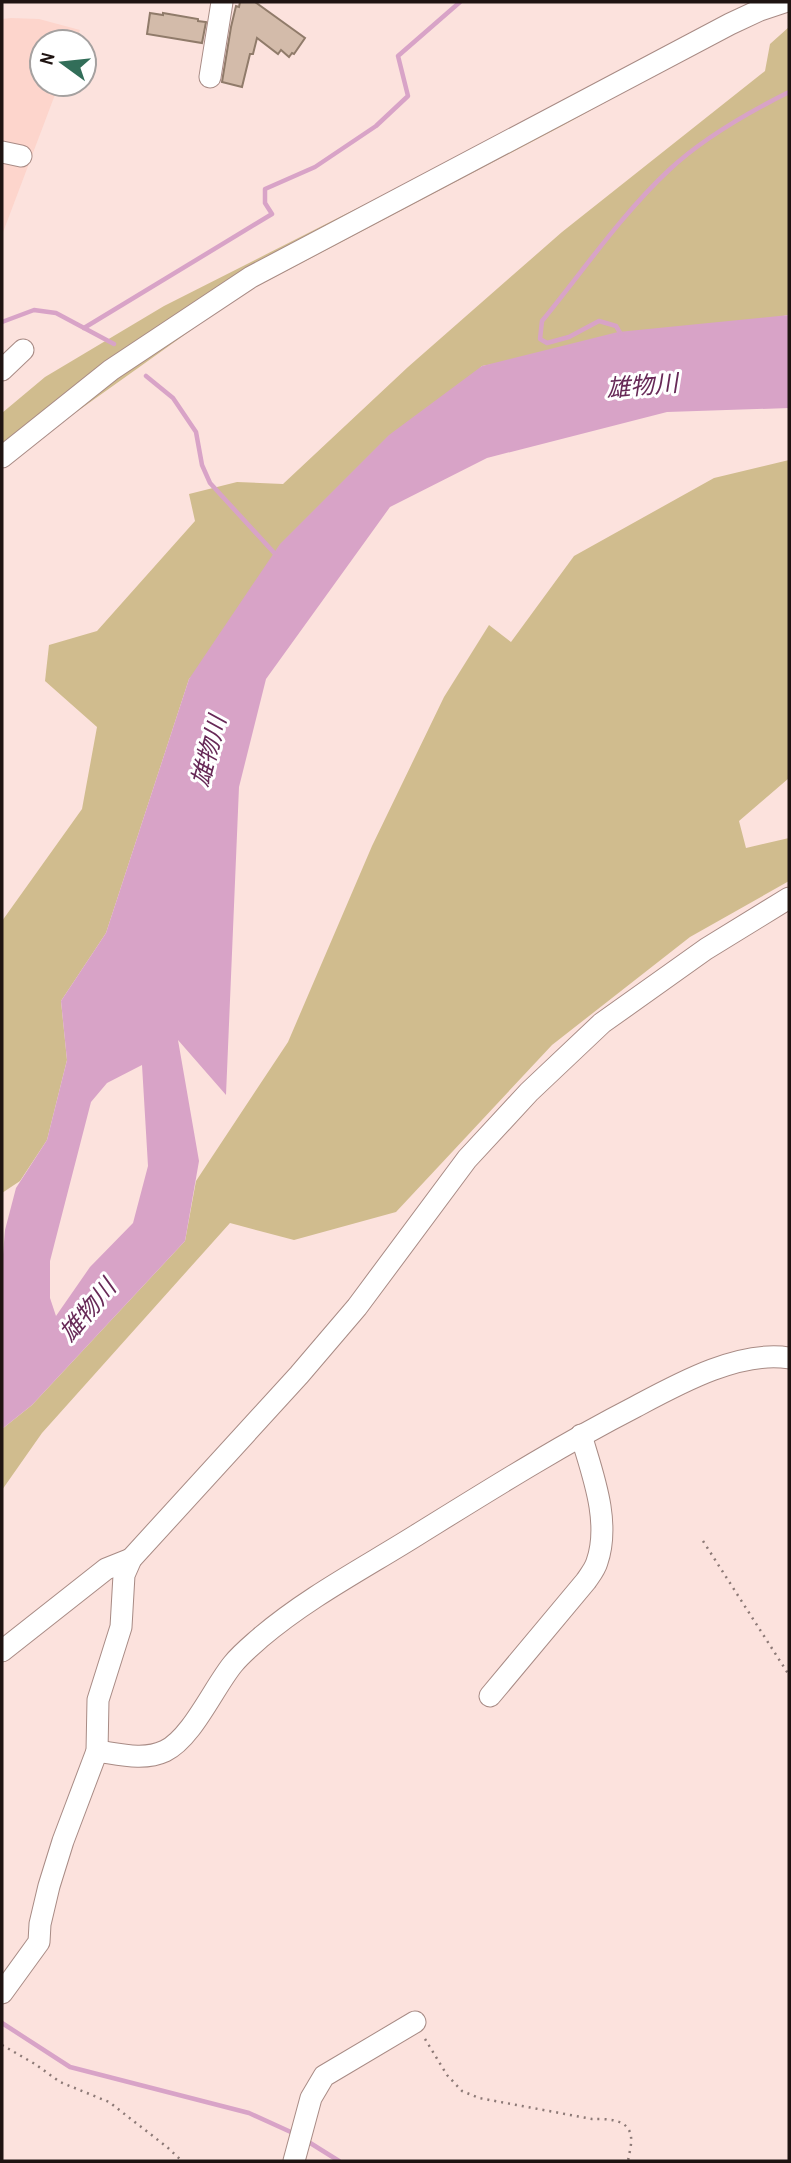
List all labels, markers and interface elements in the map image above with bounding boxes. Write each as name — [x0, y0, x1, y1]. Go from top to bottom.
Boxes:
north arrow — [28, 28, 98, 98]
text: N — [33, 50, 61, 67]
water label: 雄物川 — [605, 366, 682, 404]
water label: 雄物川 — [183, 709, 234, 790]
water label: 雄物川 — [52, 1270, 124, 1348]

